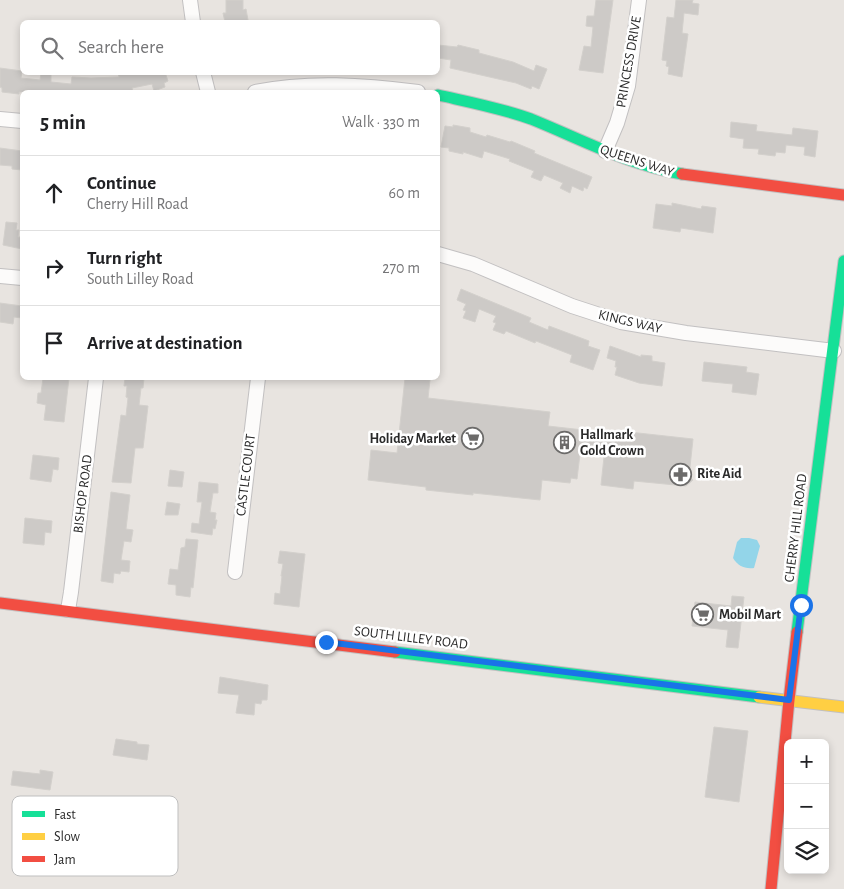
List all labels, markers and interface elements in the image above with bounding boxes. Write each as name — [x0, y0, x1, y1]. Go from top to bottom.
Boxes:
street label: PRINCESS DRIVE — [614, 15, 644, 109]
search box — [20, 20, 440, 75]
icon: search — [38, 34, 66, 62]
text: Search here — [78, 38, 164, 57]
text: 5 min — [40, 112, 86, 133]
text: Walk · 330 m — [342, 114, 420, 130]
street label: QUEENS WAY — [598, 142, 676, 180]
text: Continue — [87, 174, 156, 193]
icon: ahead — [40, 179, 68, 207]
text: 60 m — [389, 185, 420, 201]
text: Cherry Hill Road — [87, 196, 188, 212]
text: Turn right — [87, 249, 162, 268]
icon: right — [40, 254, 68, 282]
text: 270 m — [382, 260, 420, 276]
text: South Lilley Road — [87, 271, 193, 287]
street label: KINGS WAY — [597, 308, 664, 336]
icon: arrive — [40, 329, 68, 357]
text: Arrive at destination — [87, 334, 243, 353]
supermarket icon: Holiday Market — [460, 427, 484, 451]
place label: Hallmark Gold Crown — [580, 428, 644, 458]
building icon: Hallmark Gold Crown — [552, 431, 576, 455]
place label: Holiday Market — [369, 432, 456, 446]
street label: CASTLE COURT — [234, 433, 258, 517]
street label: BISHOP ROAD — [71, 454, 95, 534]
pharmacy icon: Rite Aid — [669, 462, 693, 486]
place label: Rite Aid — [697, 467, 742, 481]
street label: CHERRY HILL ROAD — [782, 473, 810, 583]
route start — [790, 594, 813, 617]
supermarket icon: Mobil Mart — [691, 603, 715, 627]
place label: Mobil Mart — [719, 608, 781, 622]
street label: SOUTH LILLEY ROAD — [353, 624, 469, 652]
route end — [315, 631, 338, 654]
map controls — [784, 739, 829, 874]
button: + — [784, 739, 829, 784]
button: − — [784, 784, 829, 829]
legend — [12, 796, 178, 876]
text: Fast — [54, 808, 76, 822]
button: layers — [784, 829, 829, 874]
text: Slow — [54, 830, 81, 844]
text: Jam — [54, 853, 76, 867]

